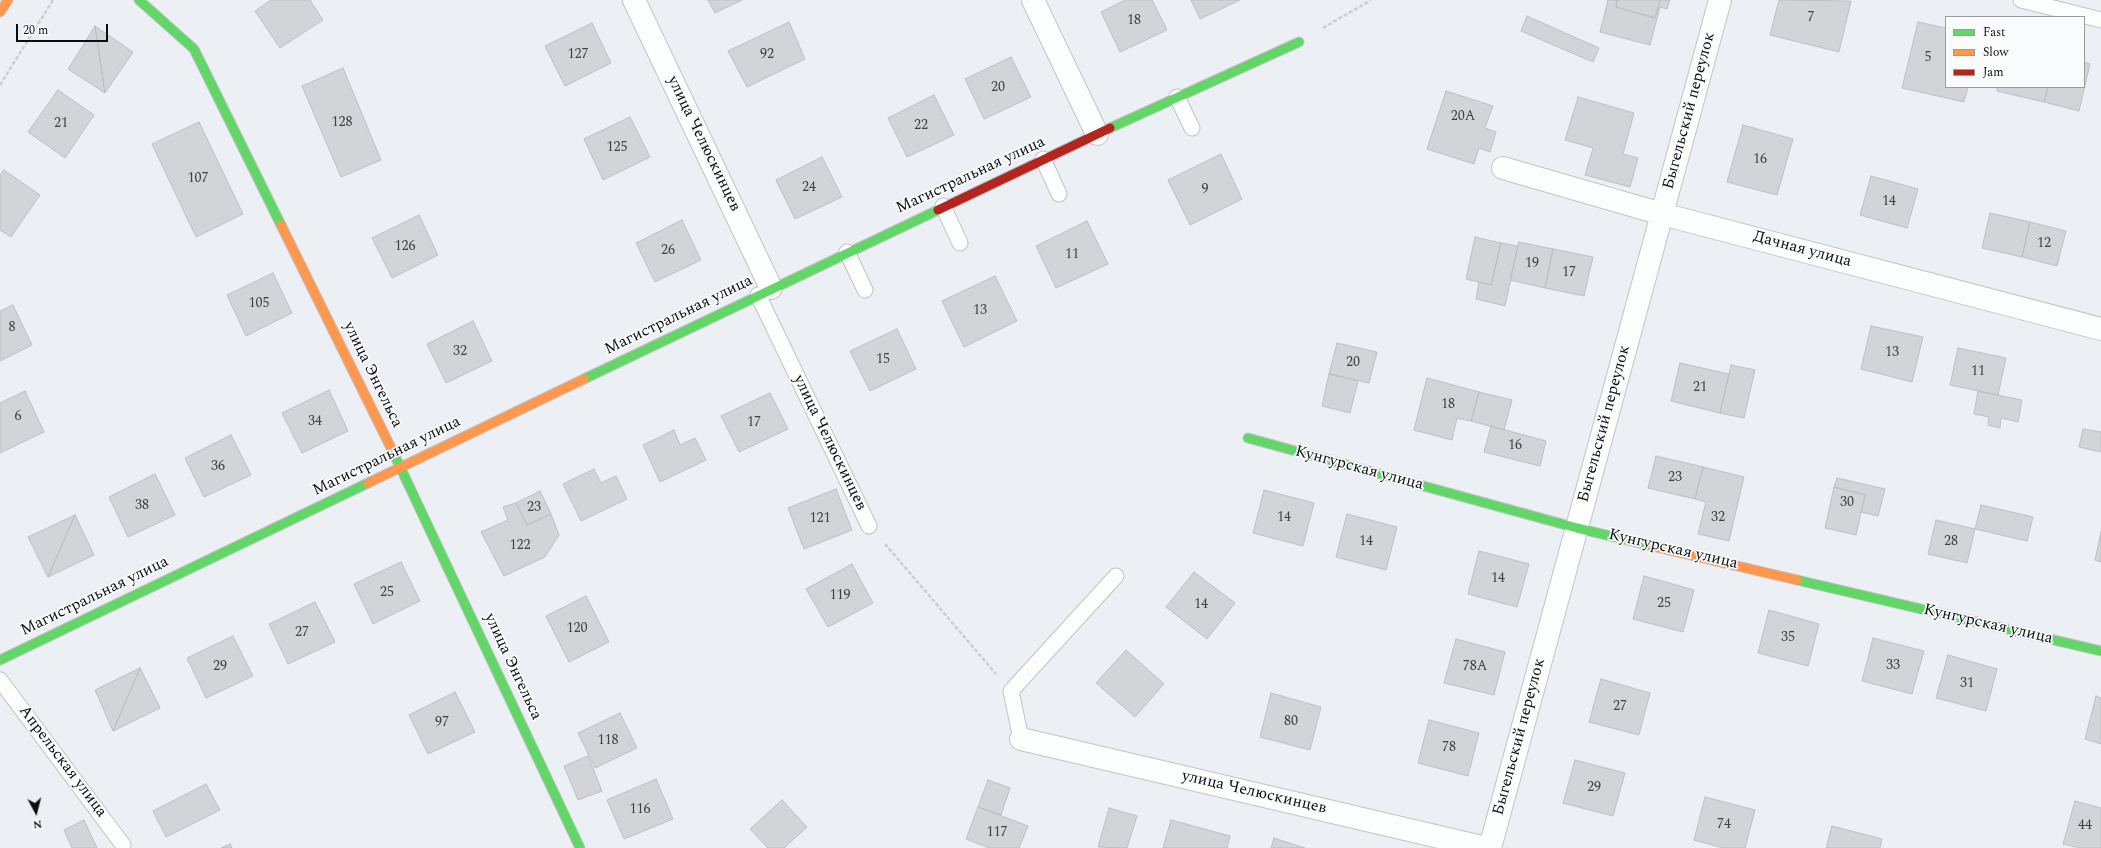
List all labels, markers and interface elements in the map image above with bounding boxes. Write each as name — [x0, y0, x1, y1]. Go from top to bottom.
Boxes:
house number: 7 — [1808, 10, 1814, 26]
house number: 18 — [1127, 13, 1141, 29]
scale bar — [18, 16, 110, 42]
legend — [1945, 16, 2085, 88]
text: 20 m — [23, 21, 48, 40]
text: Fast — [1983, 23, 2005, 42]
street label: Быгельский переулок — [1660, 30, 1720, 192]
text: Slow — [1983, 43, 2008, 62]
house number: 127 — [568, 47, 588, 63]
house number: 92 — [760, 47, 774, 63]
house number: 5 — [1925, 50, 1931, 66]
text: Jam — [1983, 63, 2004, 82]
street label: улица Челюскинцев — [662, 73, 744, 215]
house number: 20 — [991, 80, 1005, 96]
house number: 20А — [1451, 109, 1475, 125]
house number: 128 — [332, 115, 352, 131]
house number: 21 — [54, 116, 68, 132]
house number: 22 — [914, 118, 928, 134]
street label: Магистральная улица — [893, 133, 1049, 219]
house number: 125 — [607, 140, 627, 156]
house number: 16 — [1753, 152, 1767, 168]
house number: 107 — [188, 171, 208, 187]
house number: 24 — [802, 180, 816, 196]
house number: 9 — [1202, 182, 1208, 198]
house number: 14 — [1882, 194, 1896, 210]
street label: Дачная улица — [1751, 228, 1853, 272]
house number: 12 — [2037, 236, 2051, 252]
house number: 126 — [395, 239, 415, 255]
house number: 26 — [661, 243, 675, 259]
house number: 11 — [1065, 247, 1079, 263]
house number: 19 — [1525, 256, 1539, 272]
house number: 17 — [1562, 265, 1576, 281]
street label: Магистральная улица — [602, 272, 756, 360]
house number: 105 — [249, 296, 269, 312]
house number: 13 — [973, 303, 987, 319]
street label: улица Энгельса — [338, 319, 406, 431]
house number: 8 — [9, 320, 15, 336]
street label: Быгельский переулок — [1575, 343, 1635, 505]
house number: 32 — [453, 344, 467, 360]
house number: 13 — [1885, 345, 1899, 361]
house number: 15 — [876, 352, 890, 368]
house number: 20 — [1346, 355, 1360, 371]
house number: 11 — [1971, 364, 1985, 380]
street label: улица Челюскинцев — [788, 372, 870, 514]
house number: 21 — [1693, 380, 1707, 396]
house number: 18 — [1441, 397, 1455, 413]
house number: 6 — [15, 409, 21, 425]
street label: Магистральная улица — [310, 413, 464, 501]
house number: 34 — [308, 414, 322, 430]
house number: 17 — [747, 415, 761, 431]
house number: 16 — [1508, 438, 1522, 454]
street label: Кунгурская улица — [1293, 443, 1425, 495]
house number: 36 — [211, 459, 225, 475]
house number: 23 — [1668, 470, 1682, 486]
house number: 30 — [1840, 495, 1854, 511]
house number: 38 — [135, 498, 149, 514]
house number: 23 — [527, 500, 541, 516]
house number: 14 — [1277, 510, 1291, 526]
house number: 32 — [1711, 510, 1725, 526]
house number: 121 — [810, 511, 830, 527]
street label: Кунгурская улица — [1606, 526, 1740, 574]
house number: 14 — [1359, 534, 1373, 550]
house number: 28 — [1944, 534, 1958, 550]
house number: 122 — [510, 538, 530, 554]
street label: Магистральная улица — [18, 553, 172, 641]
house number: 14 — [1491, 571, 1505, 587]
house number: 25 — [380, 585, 394, 601]
house number: 119 — [830, 588, 850, 604]
house number: 25 — [1657, 596, 1671, 612]
house number: 14 — [1194, 597, 1208, 613]
street label: Кунгурская улица — [1921, 601, 2055, 649]
street label: улица Энгельса — [479, 611, 545, 723]
house number: 120 — [567, 621, 587, 637]
house number: 27 — [295, 625, 309, 641]
house number: 35 — [1781, 630, 1795, 646]
street label: Быгельский переулок — [1490, 656, 1550, 818]
house number: 33 — [1886, 658, 1900, 674]
house number: 29 — [213, 659, 227, 675]
house number: 78А — [1463, 659, 1487, 675]
house number: 31 — [1960, 676, 1974, 692]
house number: 27 — [1613, 699, 1627, 715]
street label: Апрельская улица — [14, 702, 110, 822]
house number: 80 — [1284, 714, 1298, 730]
house number: 97 — [435, 715, 449, 731]
house number: 118 — [598, 733, 618, 749]
house number: 78 — [1442, 740, 1456, 756]
street label: улица Челюскинцев — [1180, 767, 1328, 819]
house number: 29 — [1587, 780, 1601, 796]
north arrow — [16, 792, 56, 832]
house number: 116 — [630, 802, 650, 818]
text: N — [32, 815, 43, 833]
house number: 74 — [1717, 817, 1731, 833]
house number: 44 — [2078, 818, 2092, 834]
house number: 117 — [987, 825, 1007, 841]

